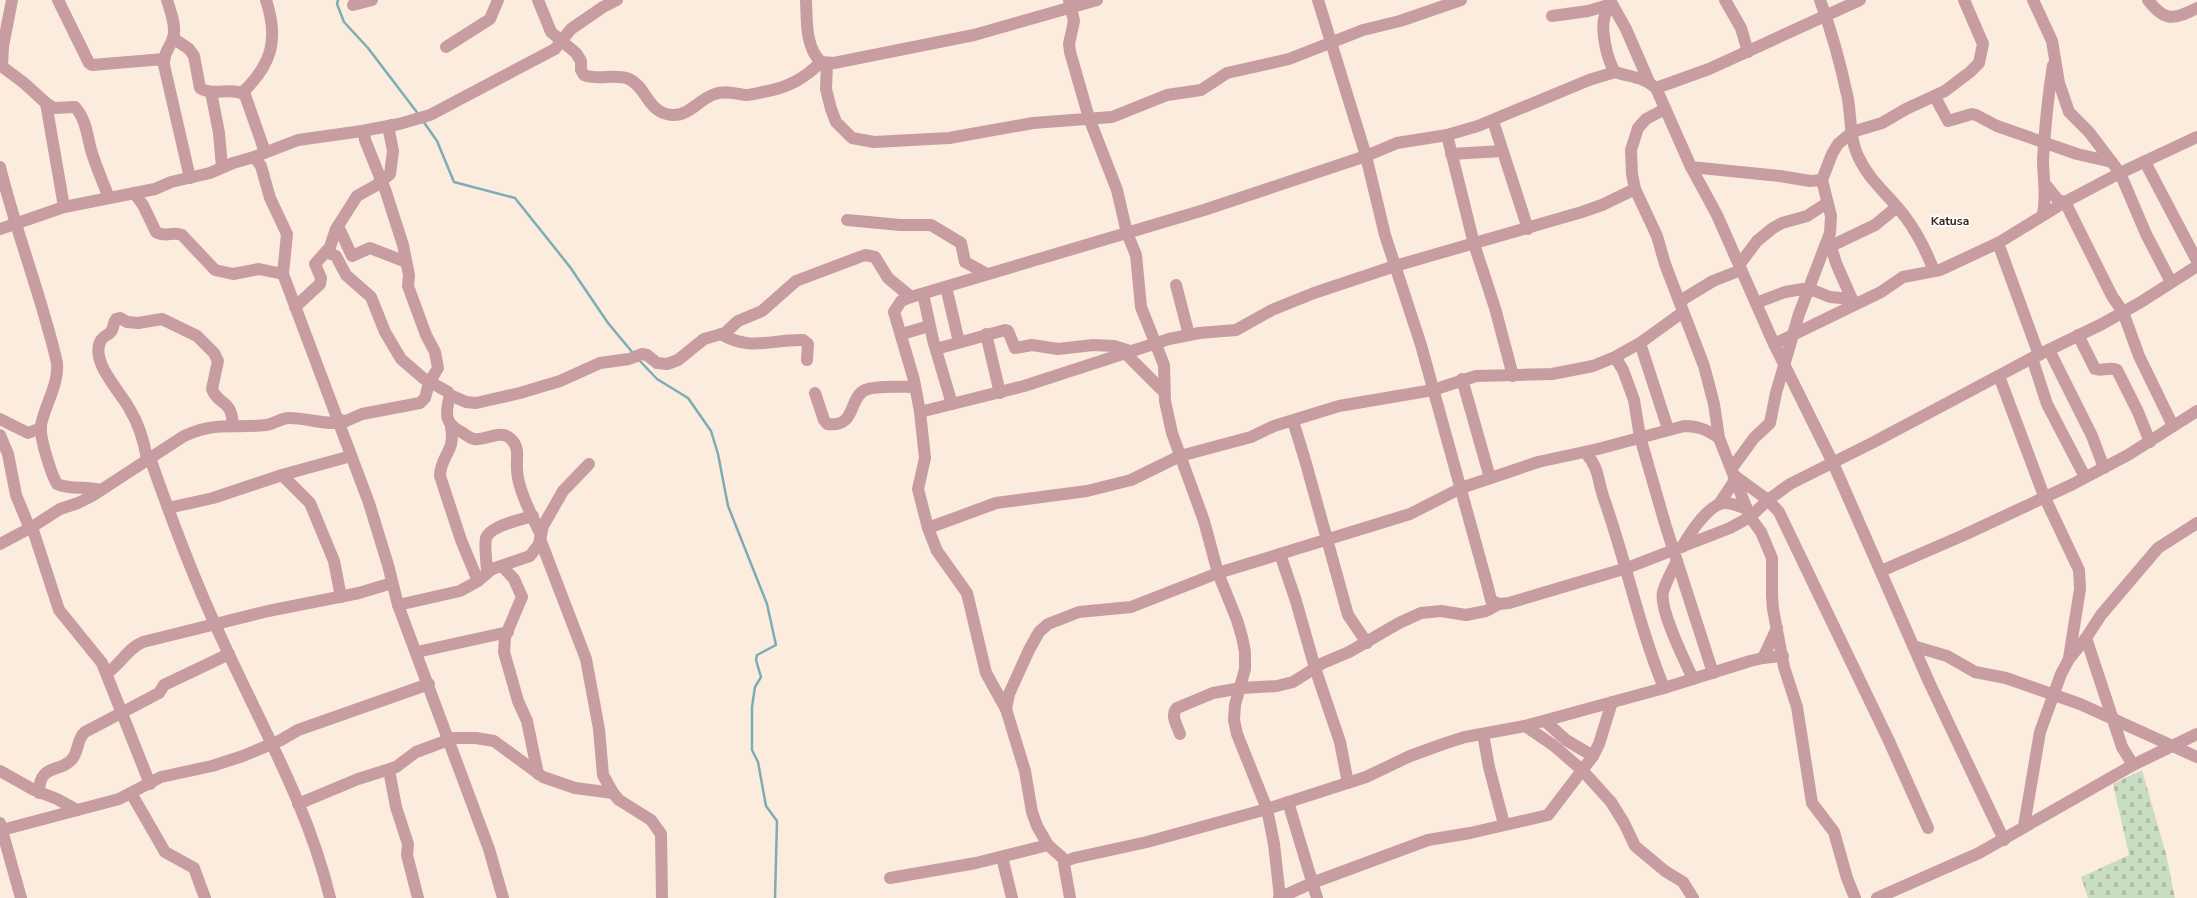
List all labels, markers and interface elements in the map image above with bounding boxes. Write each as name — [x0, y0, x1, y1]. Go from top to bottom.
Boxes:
district label: Katusa — [1931, 213, 1969, 229]

